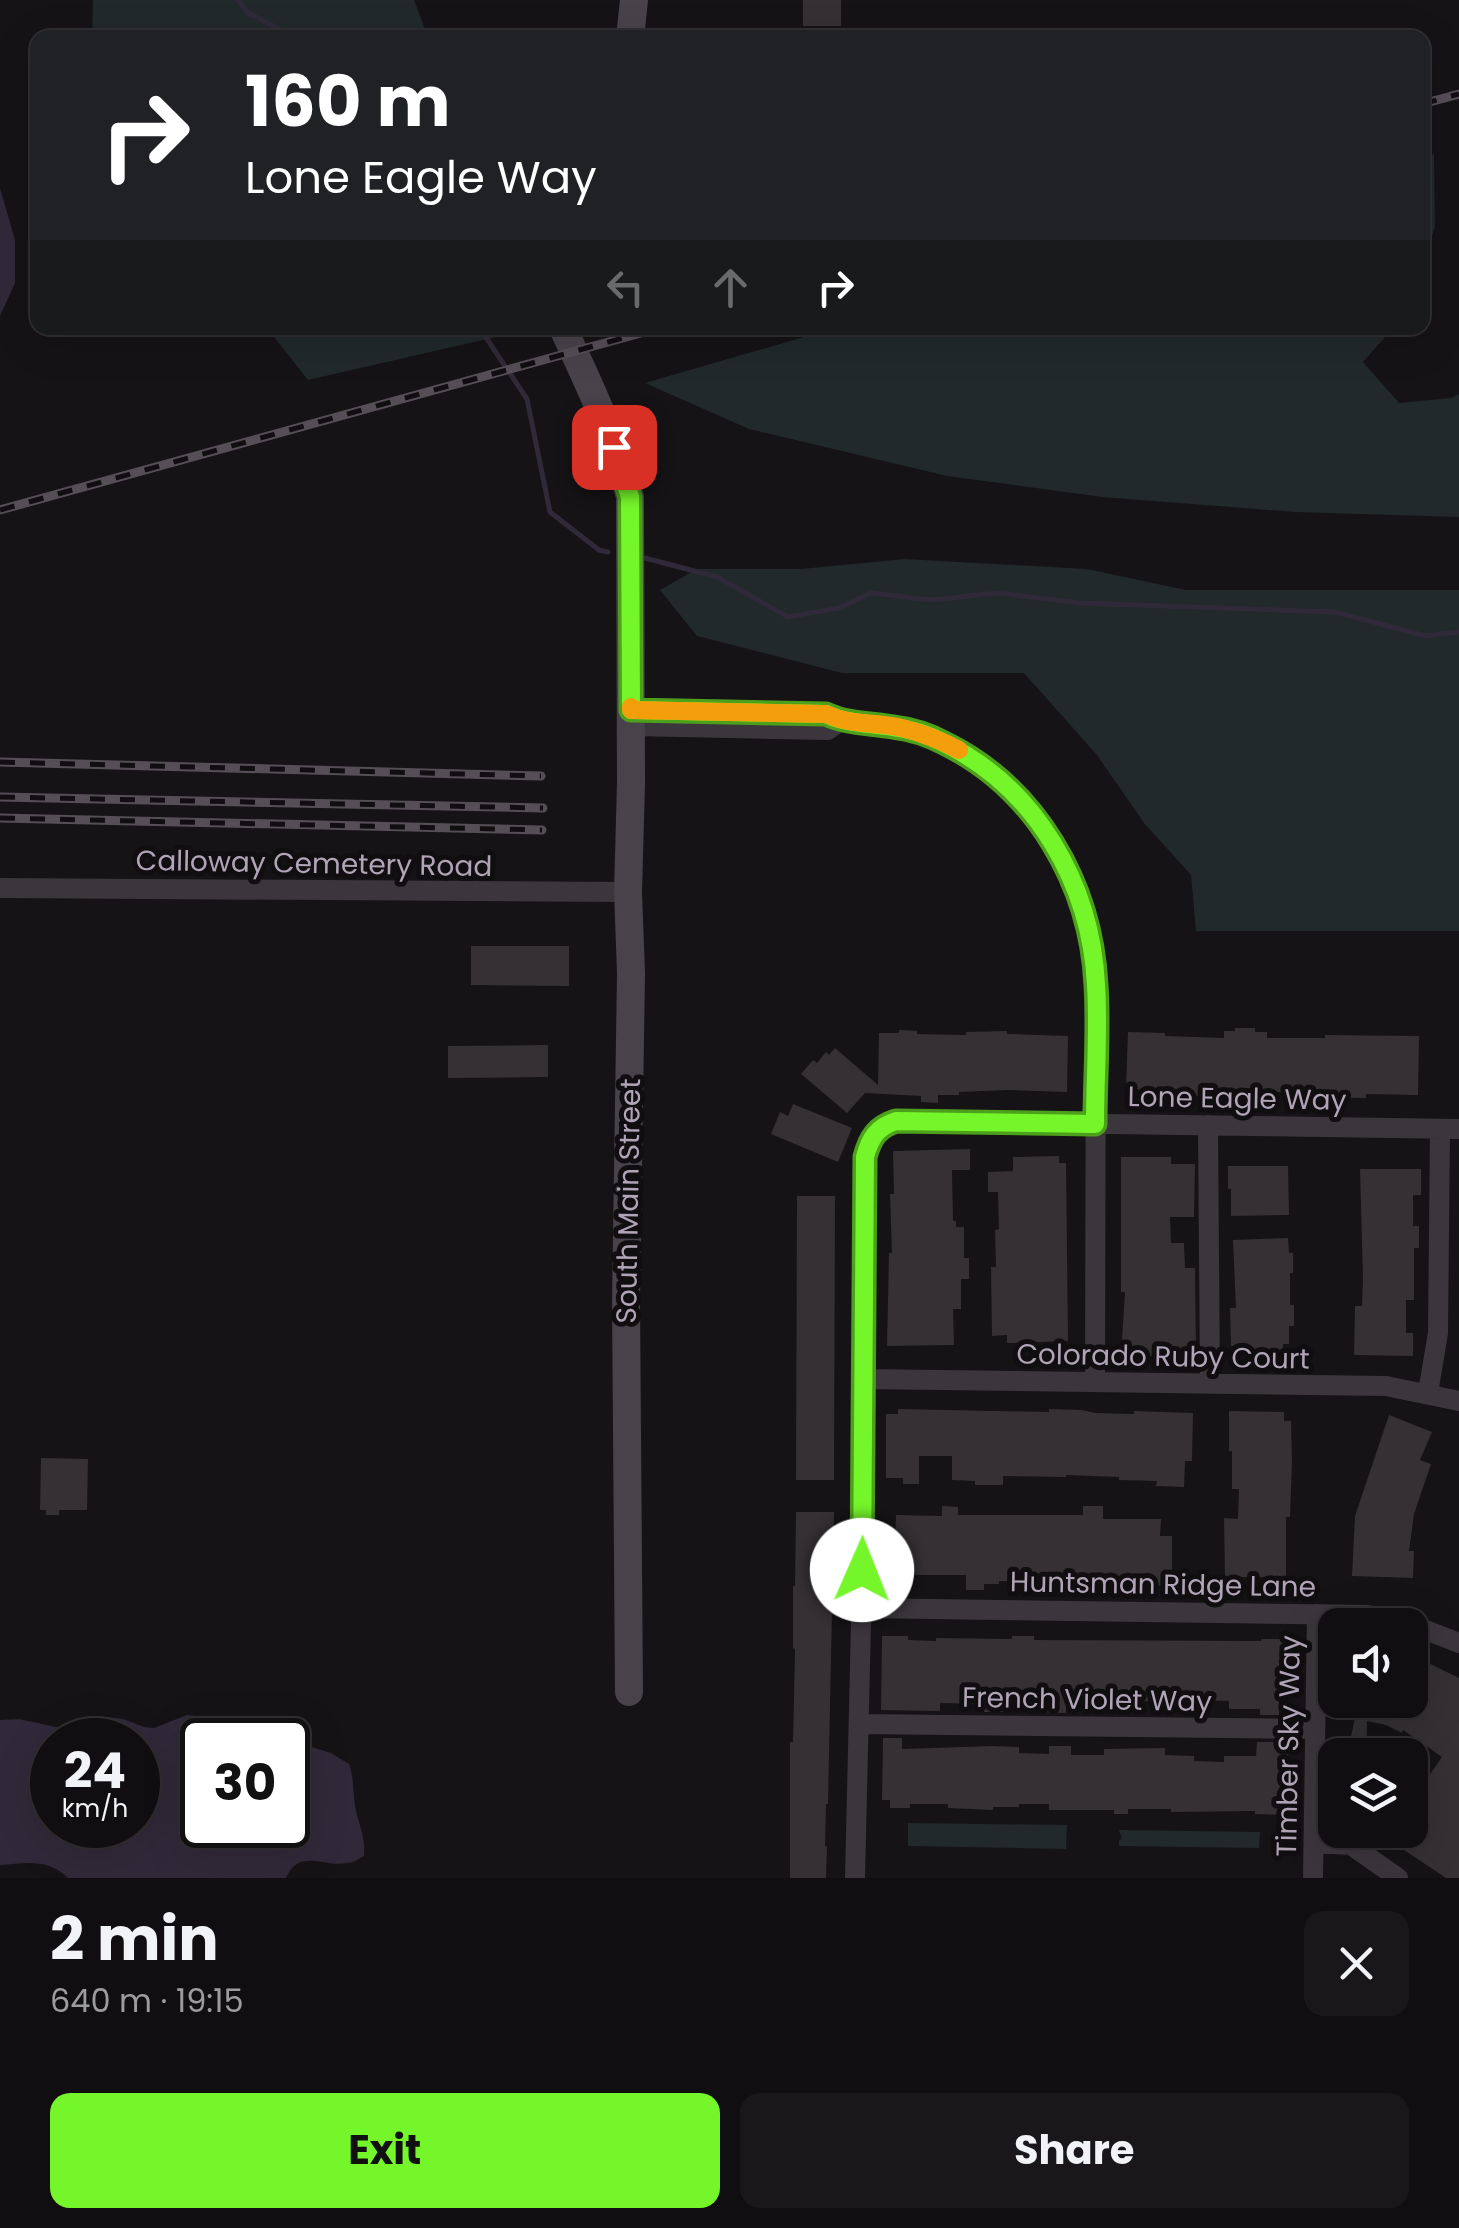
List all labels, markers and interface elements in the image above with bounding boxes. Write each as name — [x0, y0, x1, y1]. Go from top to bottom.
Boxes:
text: 160 m — [245, 52, 451, 151]
icon: right — [80, 70, 210, 200]
text: Lone Eagle Way — [245, 146, 597, 209]
icon: left — [598, 260, 653, 315]
icon: ahead — [703, 260, 758, 315]
icon: right — [808, 260, 863, 315]
pin — [572, 405, 657, 490]
icon: arrive — [587, 420, 642, 475]
street label: Calloway Cemetery Road — [135, 841, 493, 886]
street label: Lone Eagle Way — [1127, 1077, 1347, 1120]
street label: South Main Street — [607, 1078, 650, 1324]
street label: Colorado Ruby Court — [1016, 1334, 1310, 1379]
position arrow — [810, 1518, 914, 1622]
street label: Huntsman Ridge Lane — [1010, 1562, 1316, 1607]
map controls — [1318, 1608, 1428, 1848]
button: sound — [1318, 1608, 1428, 1718]
street label: Timber Sky Way — [1267, 1635, 1310, 1857]
street label: French Violet Way — [962, 1678, 1212, 1721]
speed limit sign: 30 — [180, 1718, 310, 1848]
text: 24 — [64, 1735, 126, 1806]
button: layers — [1318, 1738, 1428, 1848]
text: km/h — [62, 1791, 128, 1826]
text: 2 min — [50, 1897, 219, 1981]
button: close — [1304, 1911, 1409, 2016]
text: 640 m · 19:15 — [50, 1978, 243, 2023]
button: Exit — [50, 2093, 720, 2208]
button: Share — [740, 2093, 1409, 2208]

